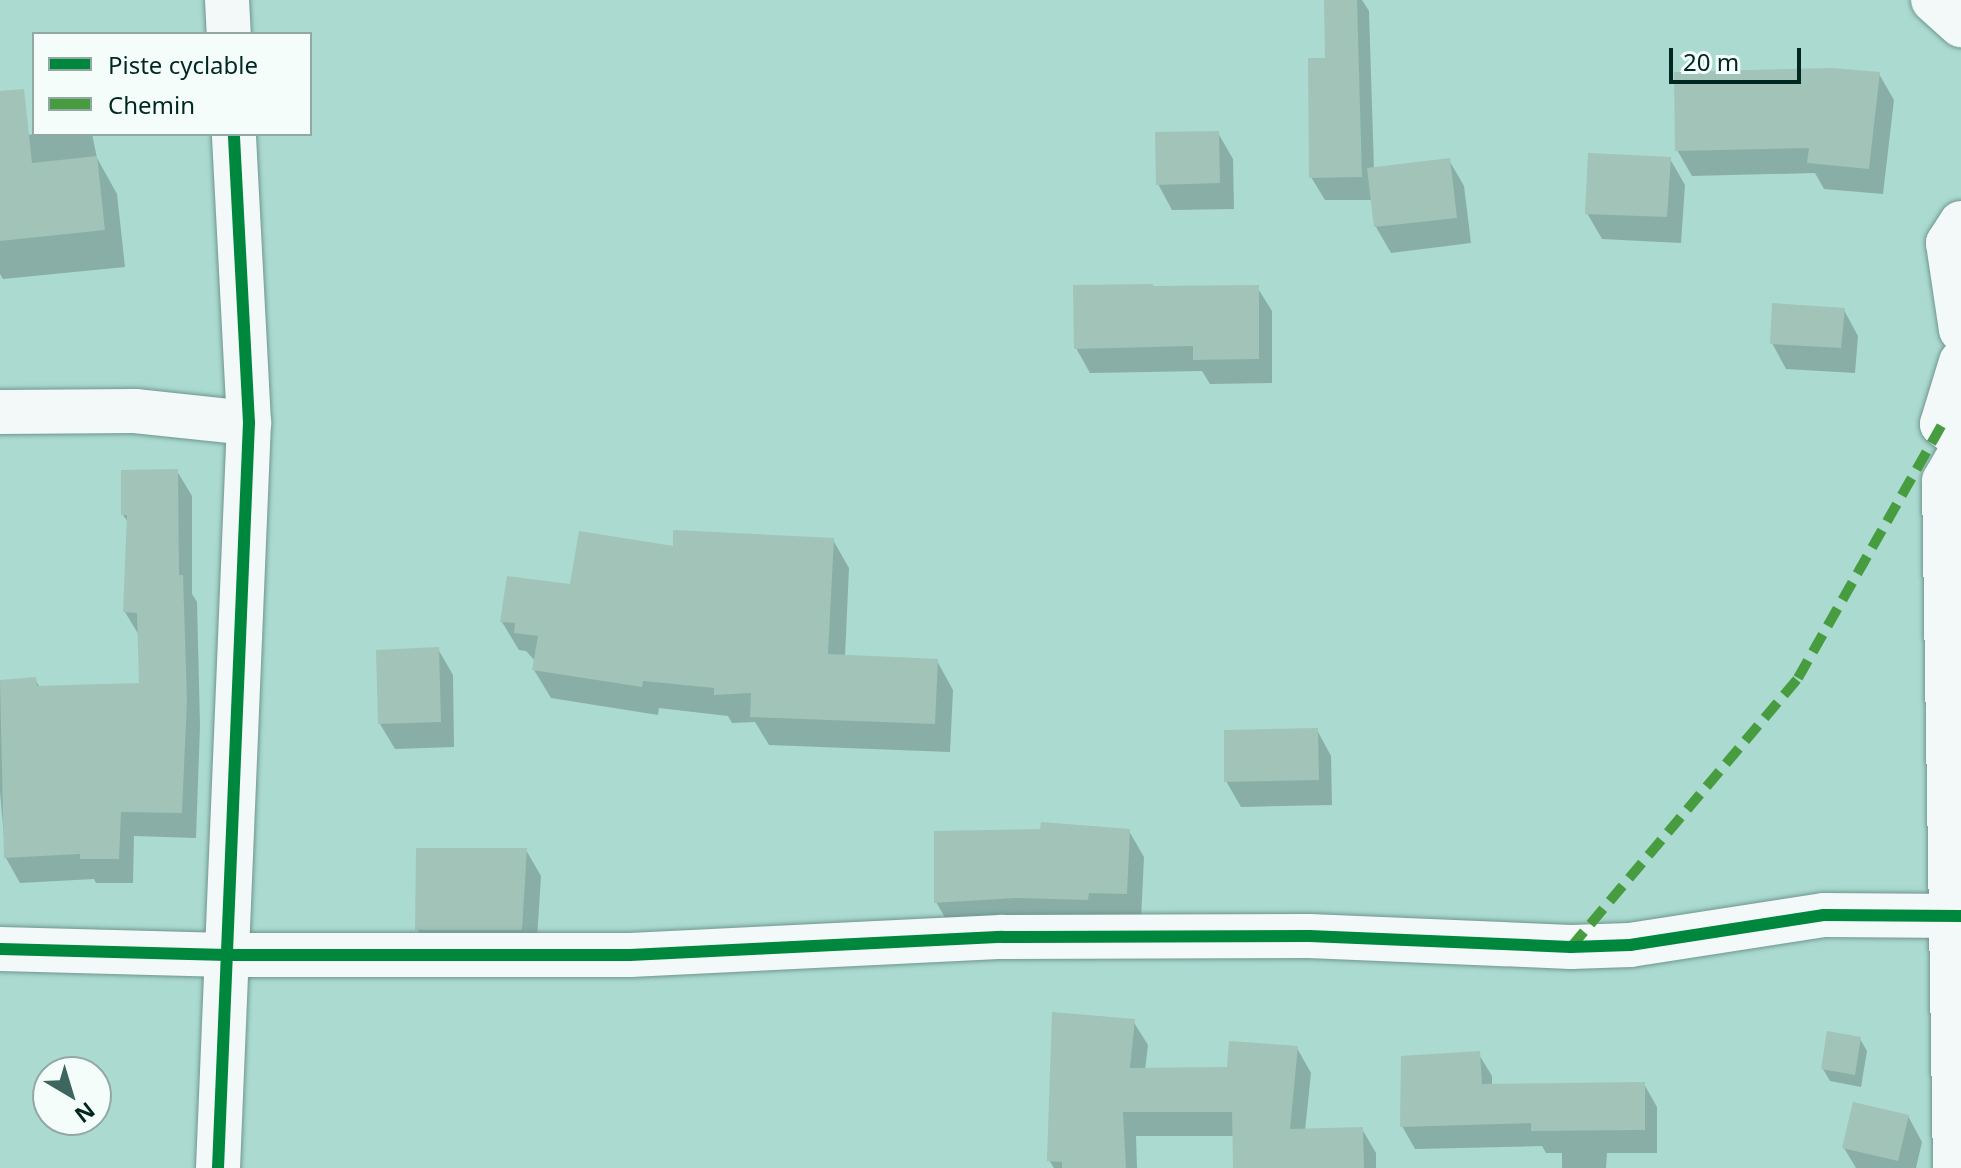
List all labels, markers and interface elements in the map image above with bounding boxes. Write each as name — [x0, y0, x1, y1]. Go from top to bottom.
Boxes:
legend — [32, 32, 312, 136]
scale bar — [1673, 32, 1805, 82]
text: 20 m — [1683, 45, 1739, 78]
text: Piste cyclable — [108, 48, 258, 81]
text: Chemin — [108, 88, 195, 121]
north arrow — [32, 1056, 112, 1136]
text: N — [69, 1096, 102, 1131]

